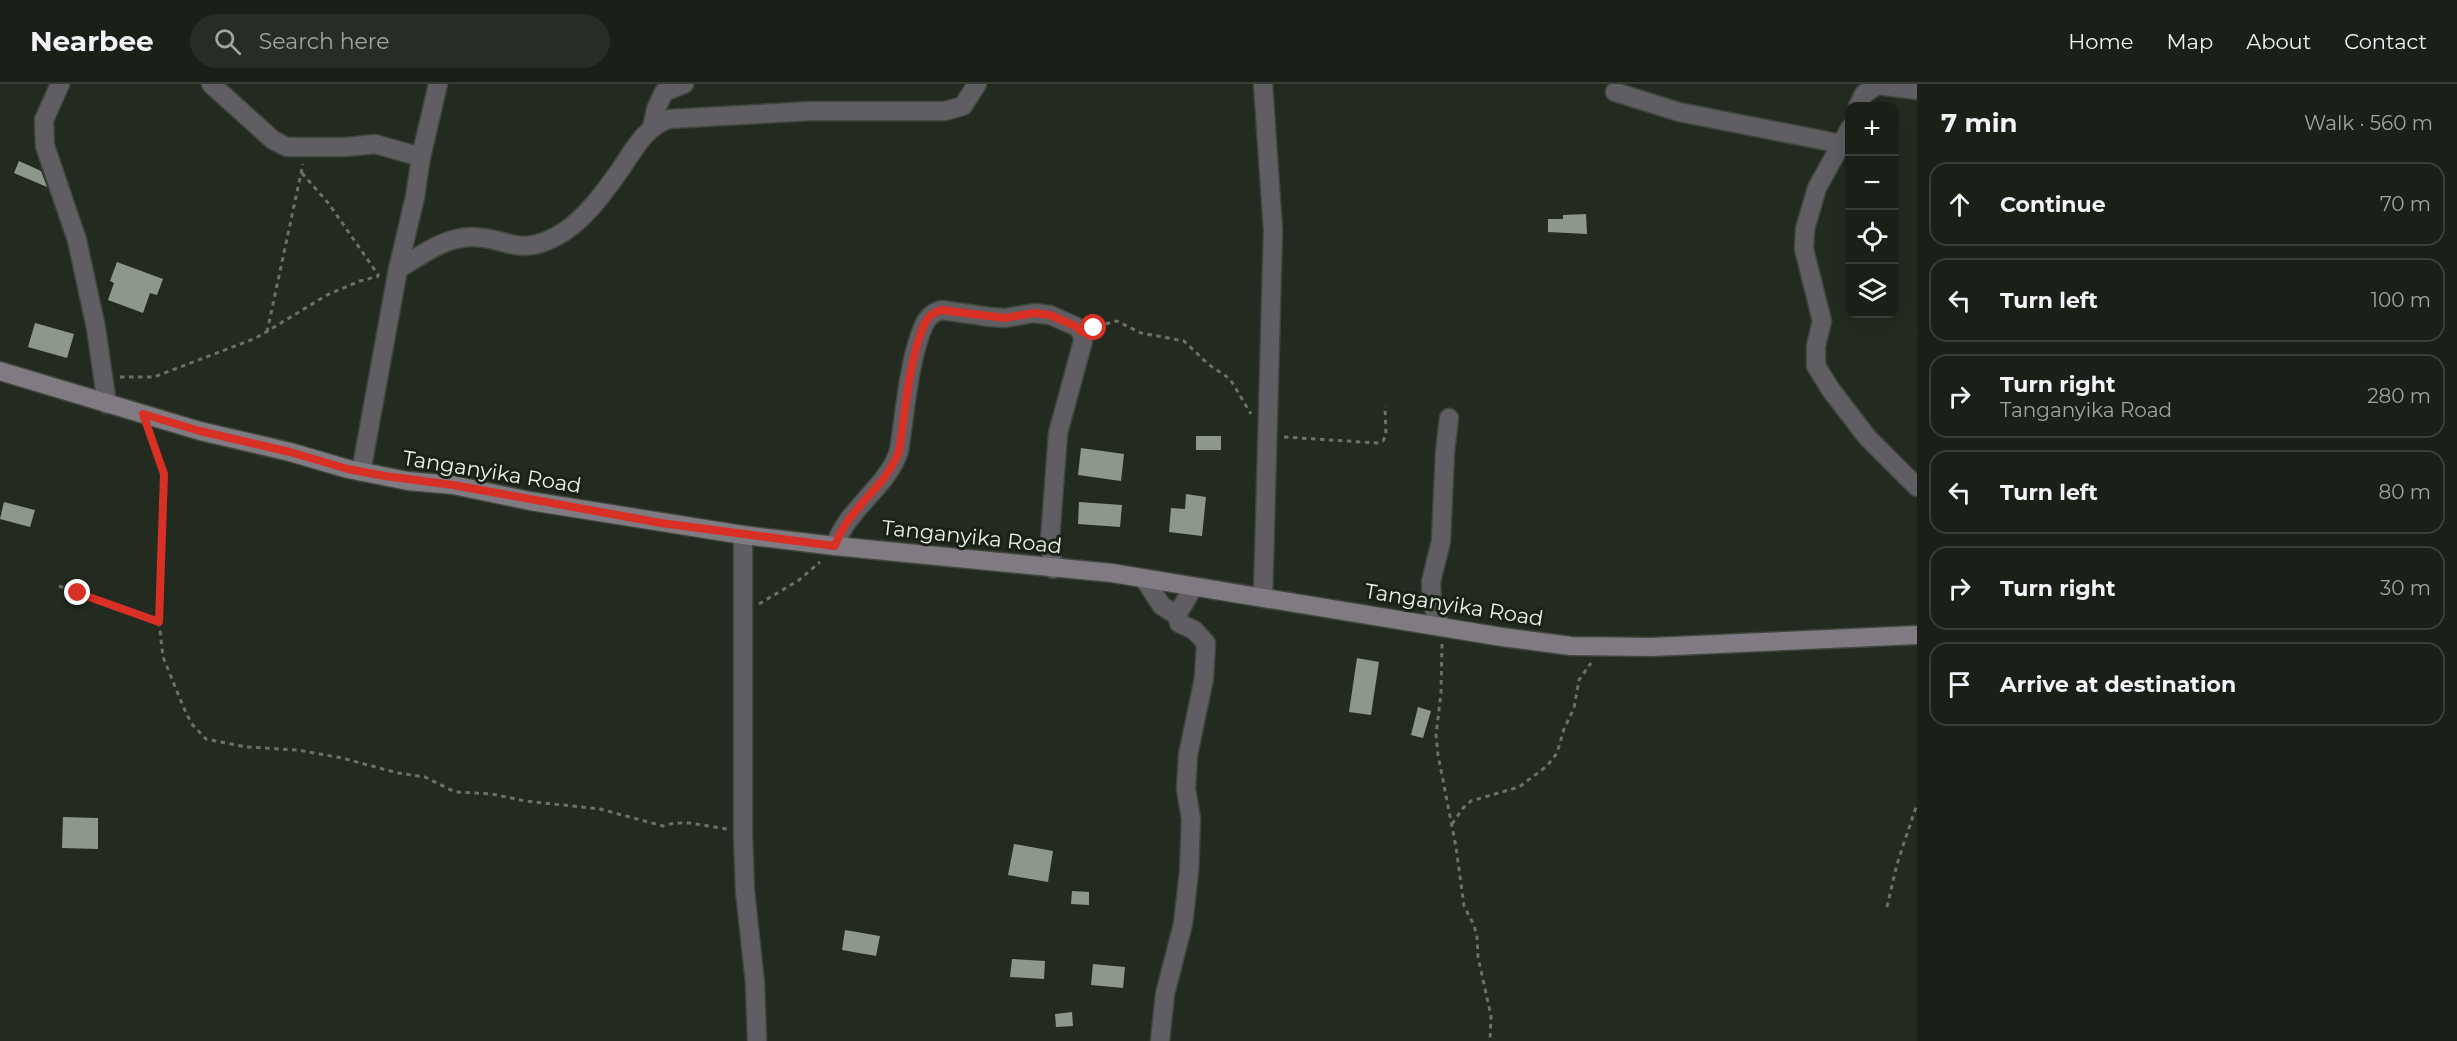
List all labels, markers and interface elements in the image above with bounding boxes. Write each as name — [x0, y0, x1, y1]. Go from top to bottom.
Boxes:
search box — [190, 14, 610, 68]
text: Nearbee — [30, 24, 154, 58]
icon: search — [211, 25, 244, 58]
text: Search here — [259, 28, 390, 55]
text: Home — [2068, 29, 2133, 54]
text: Map — [2166, 29, 2213, 54]
text: About — [2246, 29, 2311, 54]
text: Contact — [2344, 29, 2427, 54]
map controls — [1845, 102, 1899, 318]
button: + — [1845, 102, 1899, 156]
text: 7 min — [1941, 107, 2018, 139]
text: Walk · 560 m — [2304, 111, 2433, 135]
button: − — [1845, 156, 1899, 210]
icon: ahead — [1943, 188, 1976, 221]
text: Continue — [2000, 191, 2106, 218]
text: 70 m — [2380, 192, 2431, 216]
button: locate — [1845, 210, 1899, 264]
button: layers — [1845, 264, 1899, 318]
icon: left — [1943, 284, 1976, 317]
text: Turn left — [2000, 287, 2098, 314]
text: 100 m — [2371, 288, 2431, 312]
route start — [1080, 314, 1106, 340]
text: Turn right — [2000, 371, 2115, 398]
icon: right — [1943, 380, 1976, 413]
text: 280 m — [2367, 384, 2431, 408]
text: Tanganyika Road — [2000, 398, 2172, 422]
street label: Tanganyika Road — [401, 445, 583, 498]
icon: left — [1943, 476, 1976, 509]
text: Turn left — [2000, 479, 2098, 506]
text: 80 m — [2379, 480, 2431, 504]
street label: Tanganyika Road — [881, 515, 1063, 558]
icon: right — [1943, 572, 1976, 605]
text: Turn right — [2000, 575, 2115, 602]
text: 30 m — [2380, 576, 2431, 600]
street label: Tanganyika Road — [1363, 578, 1545, 631]
route end — [64, 579, 90, 605]
icon: arrive — [1943, 668, 1976, 701]
text: Arrive at destination — [2000, 671, 2236, 698]

